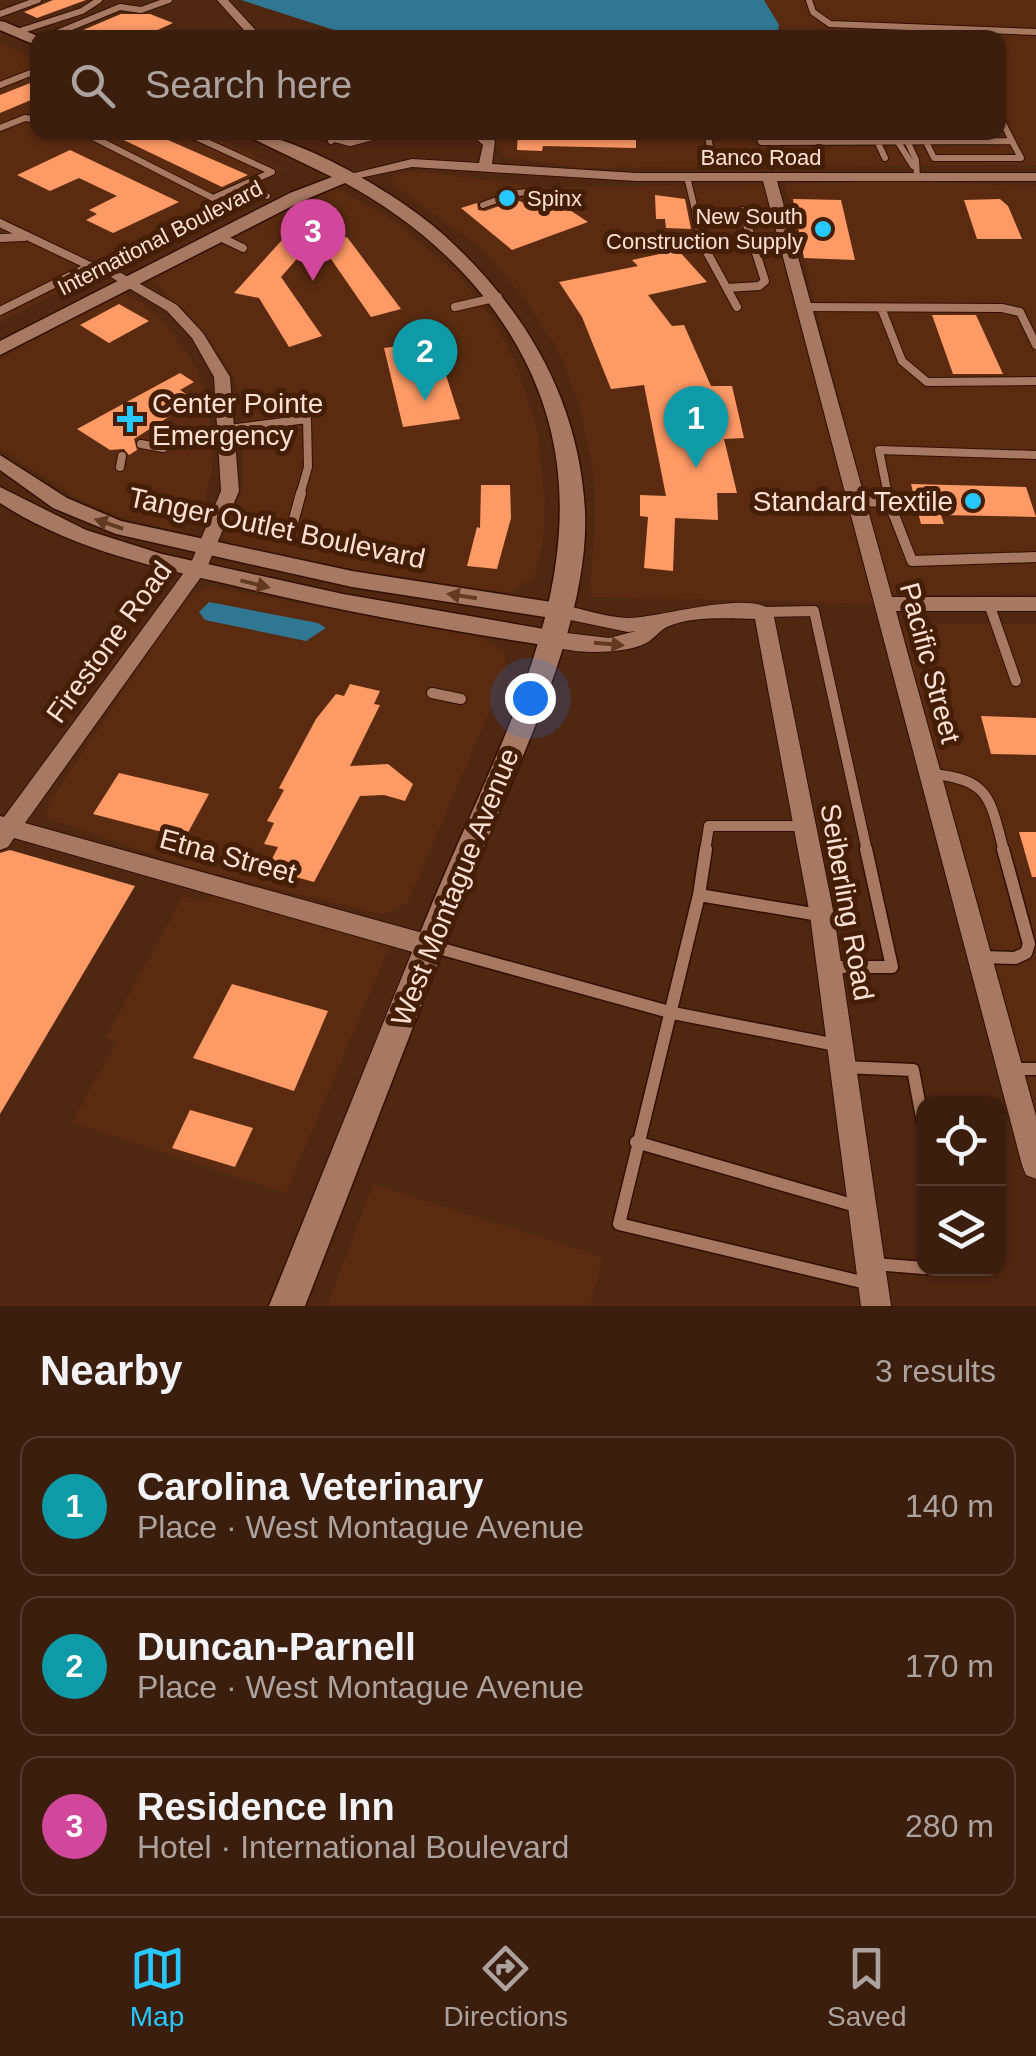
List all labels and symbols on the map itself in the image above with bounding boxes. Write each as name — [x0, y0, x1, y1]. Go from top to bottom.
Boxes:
street label: Banco Road — [700, 145, 822, 170]
street label: International Boulevard — [54, 176, 266, 300]
place label: Spinx — [527, 186, 582, 211]
marker: Spinx — [496, 187, 518, 209]
pin: 3 — [280, 198, 346, 281]
place label: New South Construction Supply — [606, 204, 803, 254]
marker: New South Construction Supply — [812, 218, 834, 240]
pin: 2 — [392, 318, 458, 401]
pin: 1 — [664, 386, 728, 468]
place label: Center Pointe Emergency — [152, 388, 323, 451]
marker: Center Pointe Emergency — [117, 406, 143, 432]
street label: Tanger Outlet Boulevard — [126, 481, 428, 575]
place label: Standard Textile — [753, 486, 953, 517]
marker: Standard Textile — [962, 490, 984, 512]
one-way arrow — [94, 515, 124, 530]
street label: Firestone Road — [40, 555, 178, 729]
one-way arrow — [240, 576, 271, 592]
street label: Pacific Street — [894, 579, 966, 747]
one-way arrow — [445, 588, 477, 603]
one-way arrow — [594, 637, 626, 653]
your location — [505, 673, 556, 724]
street label: West Montague Avenue — [385, 744, 525, 1030]
street label: Seiberling Road — [814, 801, 880, 1003]
street label: Etna Street — [156, 823, 300, 889]

